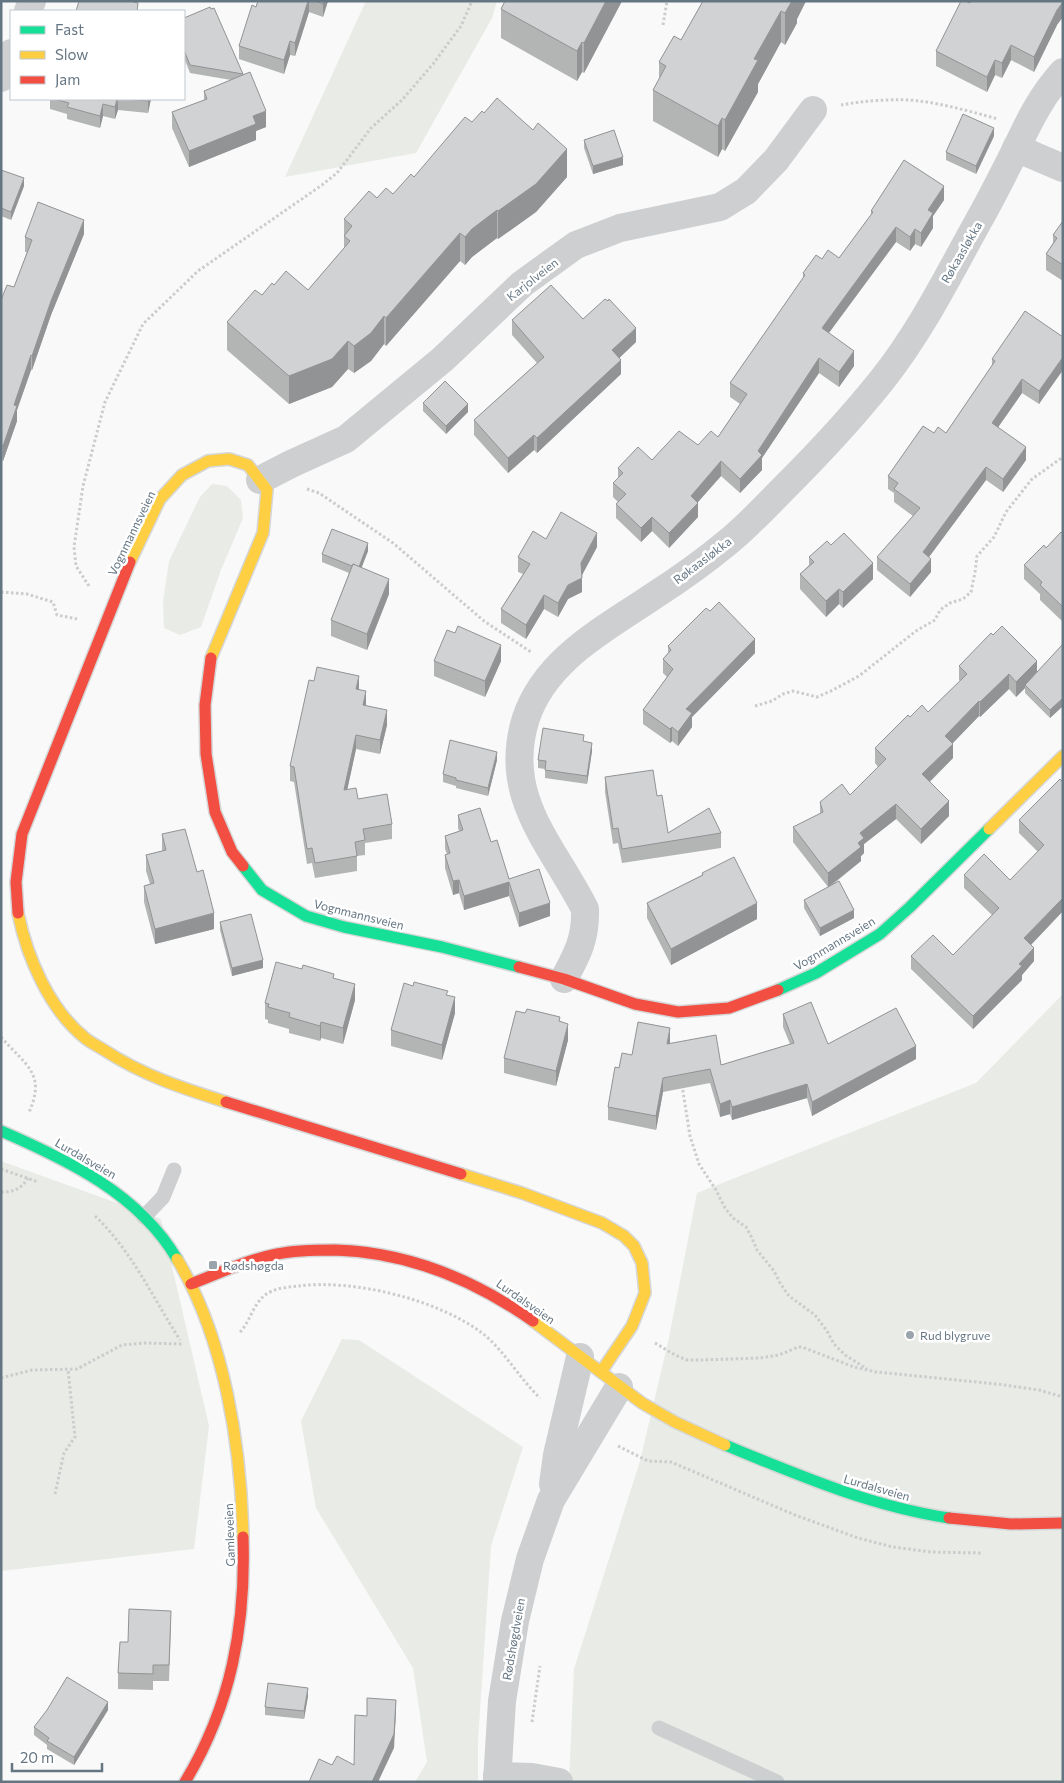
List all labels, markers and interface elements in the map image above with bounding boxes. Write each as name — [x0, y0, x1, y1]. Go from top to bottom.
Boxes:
legend — [10, 10, 185, 100]
text: Fast — [55, 20, 84, 38]
text: Slow — [55, 45, 88, 63]
text: Jam — [55, 70, 80, 88]
street label: Røkaasløkka — [938, 219, 984, 285]
street label: Karjolveien — [504, 255, 560, 303]
street label: Vognmannsveien — [104, 488, 158, 578]
street label: Røkaasløkka — [670, 534, 734, 586]
street label: Vognmannsveien — [312, 896, 406, 932]
street label: Vognmannsveien — [791, 913, 877, 973]
street label: Lurdalsveien — [53, 1135, 119, 1181]
place label: Rødshøgda — [223, 1258, 284, 1272]
marker: Rødshøgda — [207, 1259, 219, 1271]
street label: Lurdalsveien — [494, 1276, 558, 1326]
place label: Rud blygruve — [920, 1328, 990, 1342]
marker: Rud blygruve — [904, 1329, 916, 1341]
street label: Lurdalsveien — [842, 1471, 912, 1503]
street label: Gamleveien — [221, 1503, 237, 1567]
street label: Rødshøgdveien — [499, 1597, 527, 1681]
scale bar — [12, 1740, 102, 1772]
text: 20 m — [20, 1748, 54, 1766]

